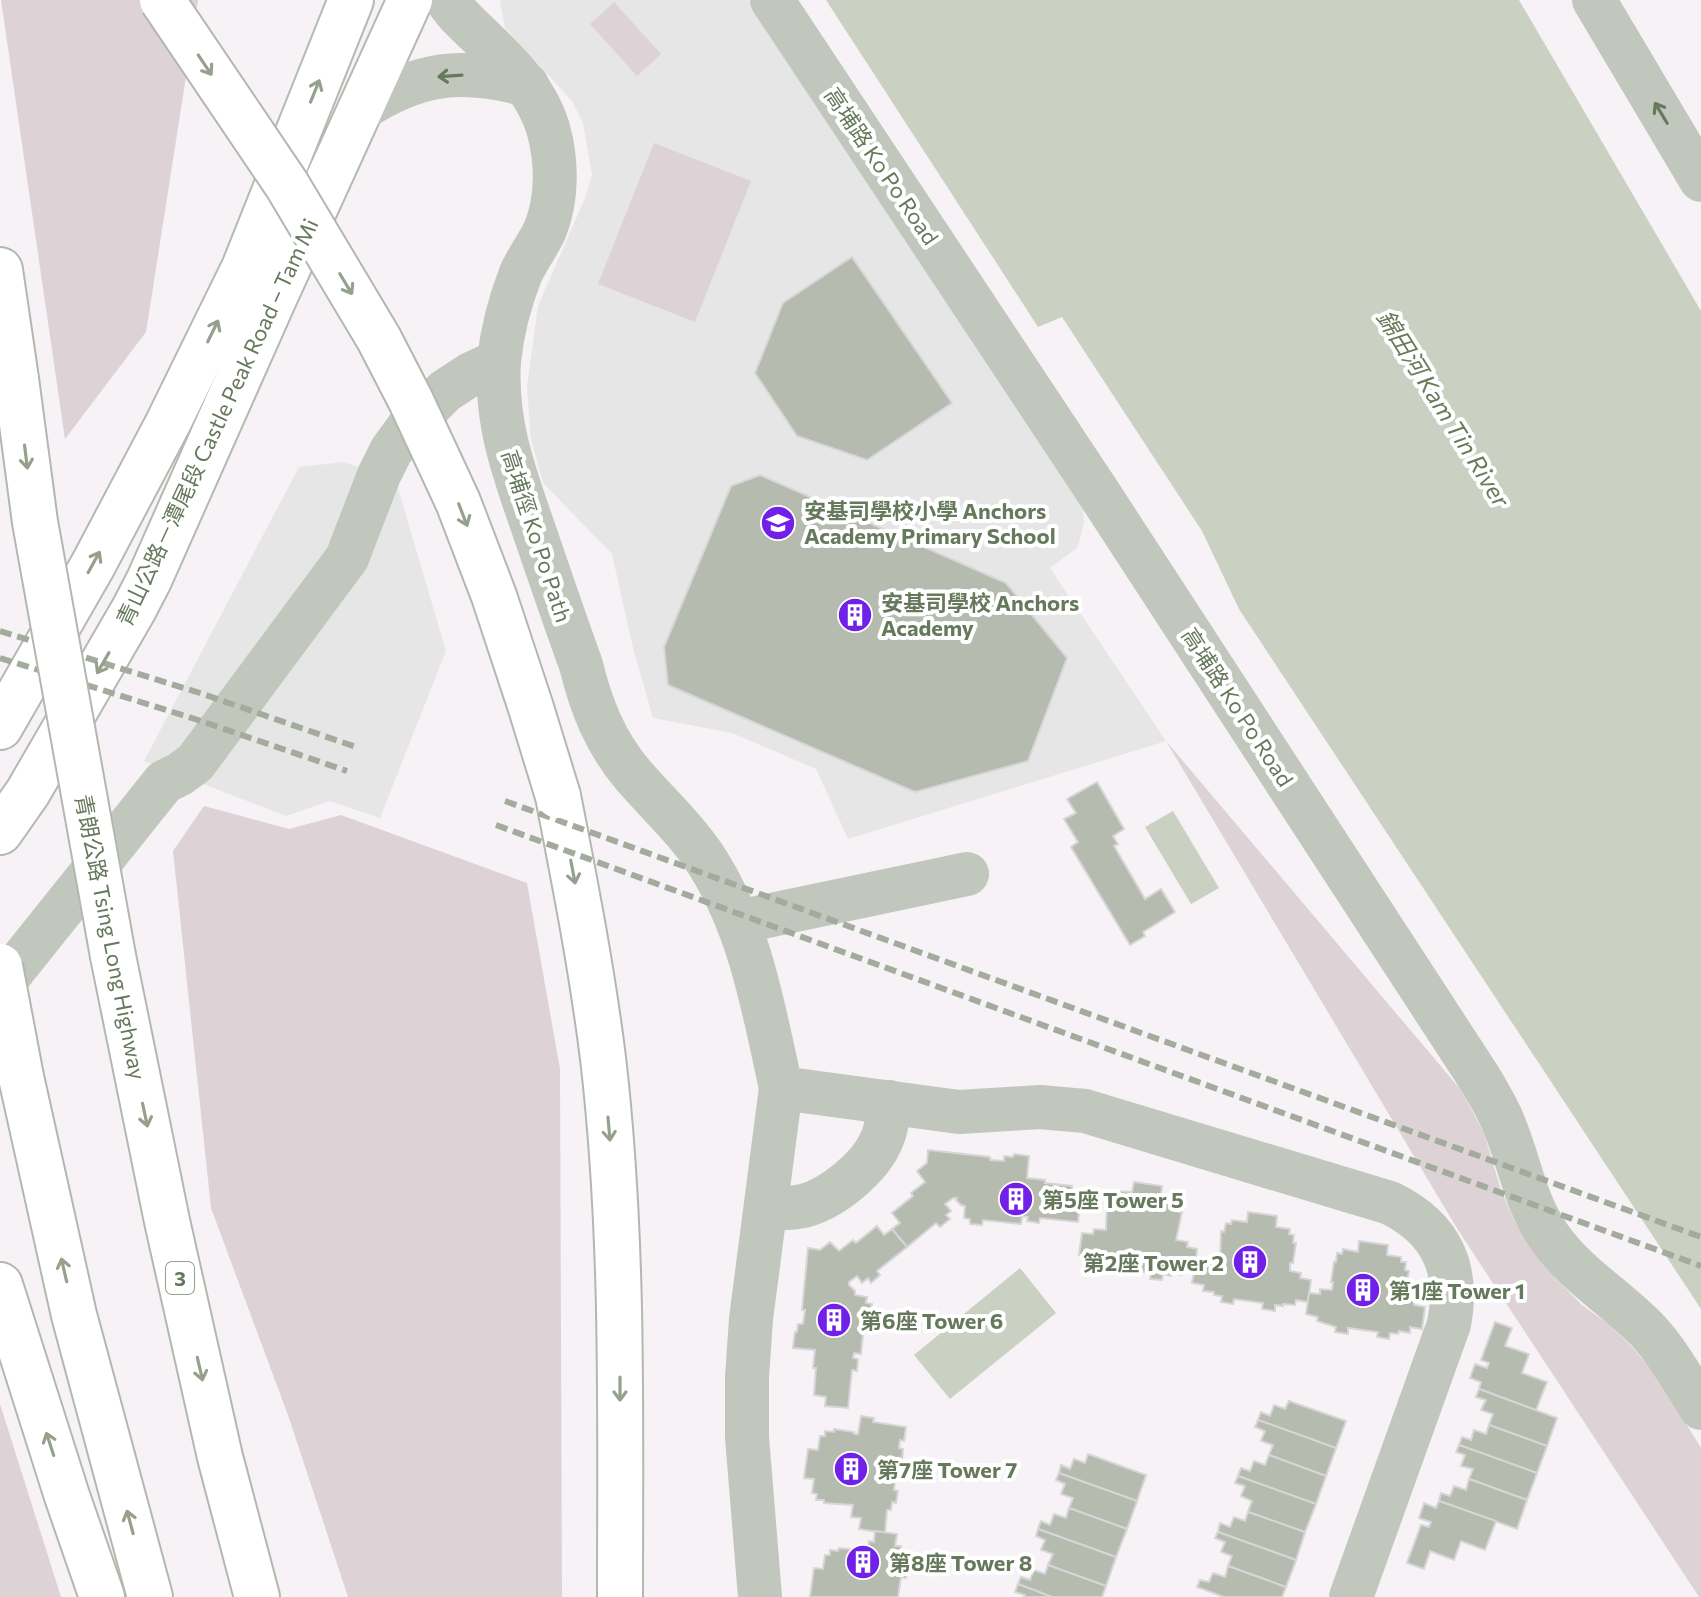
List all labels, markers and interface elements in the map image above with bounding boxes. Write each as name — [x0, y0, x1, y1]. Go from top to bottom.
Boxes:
one-way arrow — [198, 53, 214, 76]
one-way arrow — [437, 68, 464, 83]
one-way arrow — [308, 79, 323, 104]
street label: 高埔路 Ko Po Road — [819, 82, 945, 250]
one-way arrow — [1653, 102, 1669, 125]
street label: 青山公路－潭尾段 Castle Peak Road – Tam Mi — [110, 214, 324, 630]
one-way arrow — [338, 272, 354, 295]
water label: 錦田河 Kam Tin River — [1371, 304, 1517, 513]
one-way arrow — [206, 319, 221, 343]
one-way arrow — [19, 444, 34, 469]
street label: 高埔徑 Ko Po Path — [496, 447, 578, 625]
place label: 安基司學校小學 Anchors Academy Primary School — [804, 497, 1056, 549]
one-way arrow — [457, 503, 471, 527]
school or university icon: 安基司學校小學 Anchors Academy Primary School — [759, 504, 797, 542]
one-way arrow — [87, 551, 103, 574]
place label: 安基司學校 Anchors Academy — [881, 589, 1079, 641]
building icon: 安基司學校 Anchors Academy — [836, 596, 874, 634]
street label: 高埔路 Ko Po Road — [1177, 623, 1299, 791]
one-way arrow — [95, 651, 111, 674]
street label: 青朗公路 Tsing Long Highway — [70, 792, 152, 1082]
one-way arrow — [566, 859, 581, 884]
one-way arrow — [139, 1102, 154, 1127]
one-way arrow — [602, 1116, 617, 1142]
building icon: 第5座 Tower 5 — [997, 1180, 1035, 1218]
place label: 第5座 Tower 5 — [1042, 1186, 1184, 1213]
building icon: 第2座 Tower 2 — [1231, 1243, 1269, 1281]
place label: 第2座 Tower 2 — [1083, 1249, 1224, 1276]
one-way arrow — [56, 1258, 71, 1284]
road number: 3 — [166, 1262, 194, 1294]
building icon: 第1座 Tower 1 — [1344, 1271, 1382, 1309]
place label: 第1座 Tower 1 — [1389, 1277, 1525, 1304]
building icon: 第6座 Tower 6 — [815, 1301, 853, 1339]
place label: 第6座 Tower 6 — [860, 1307, 1003, 1334]
one-way arrow — [193, 1356, 208, 1381]
one-way arrow — [612, 1375, 628, 1402]
one-way arrow — [42, 1431, 57, 1456]
building icon: 第7座 Tower 7 — [832, 1450, 870, 1488]
place label: 第7座 Tower 7 — [877, 1456, 1017, 1483]
one-way arrow — [121, 1509, 136, 1535]
building icon: 第8座 Tower 8 — [844, 1543, 882, 1581]
place label: 第8座 Tower 8 — [889, 1549, 1032, 1576]

